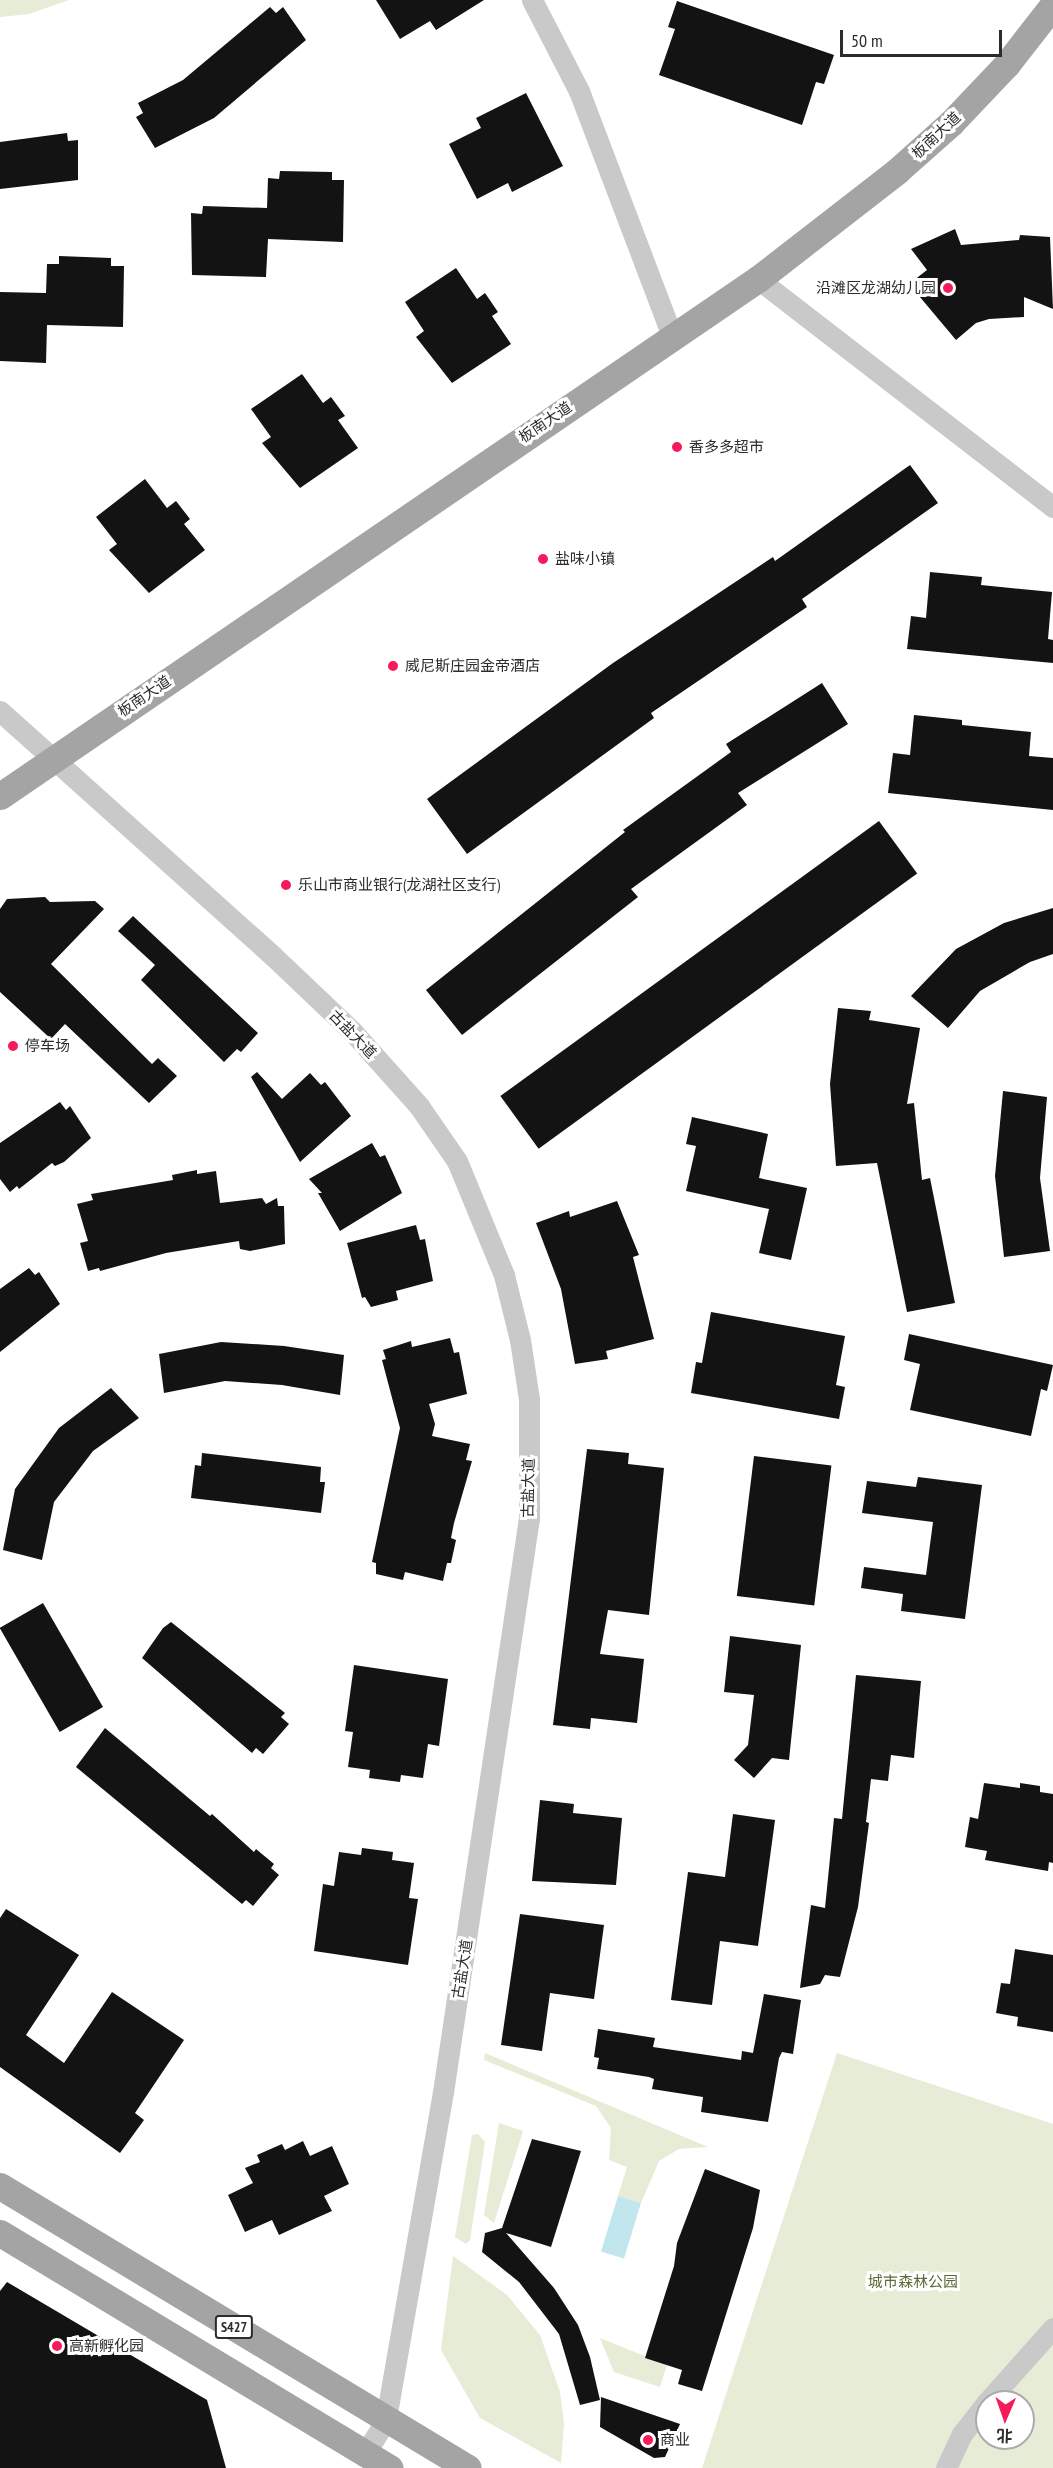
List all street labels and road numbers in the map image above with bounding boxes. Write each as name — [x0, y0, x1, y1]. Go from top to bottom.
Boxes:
street label: 板南大道 — [908, 108, 964, 162]
street label: 板南大道 — [515, 398, 575, 446]
street label: 板南大道 — [114, 672, 174, 720]
street label: 古盐大道 — [326, 1006, 380, 1062]
street label: 古盐大道 — [518, 1458, 538, 1518]
street label: 古盐大道 — [448, 1938, 476, 2000]
road number: S427 — [214, 2316, 254, 2338]

